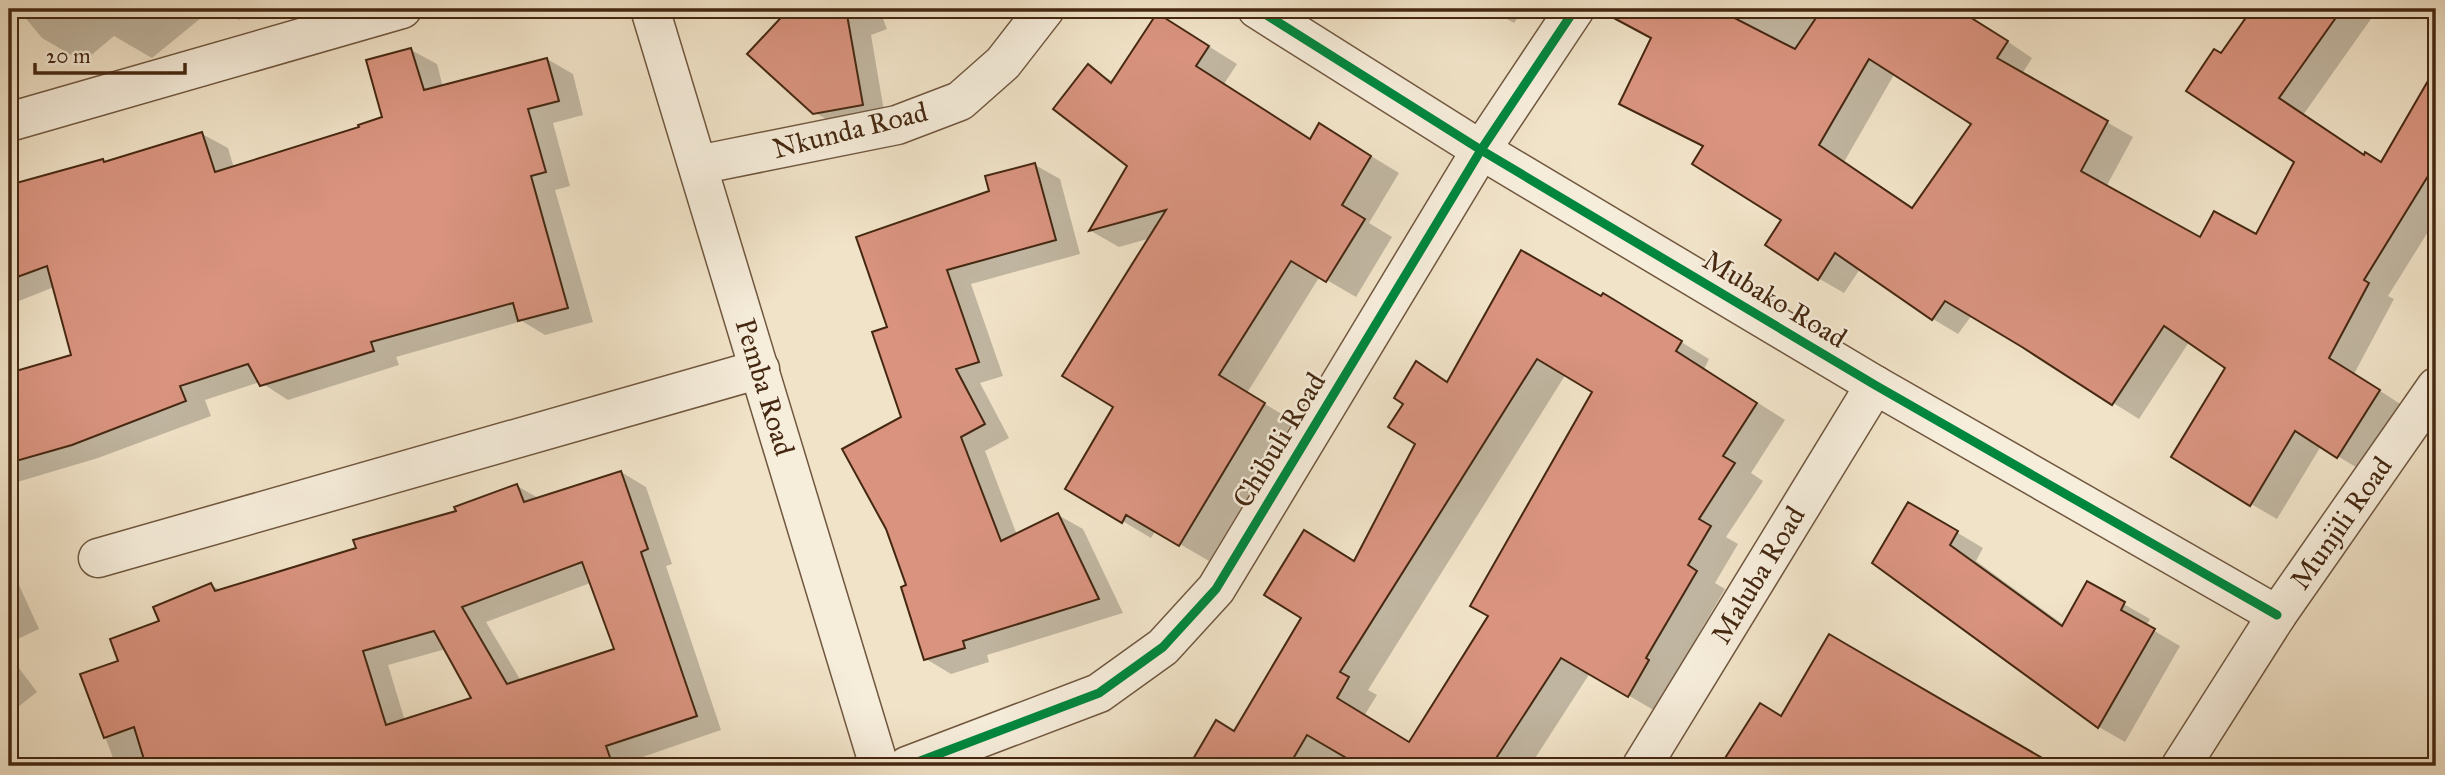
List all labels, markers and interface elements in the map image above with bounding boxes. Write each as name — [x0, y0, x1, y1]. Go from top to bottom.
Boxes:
scale bar — [35, 32, 186, 76]
text: 20 m — [46, 43, 91, 69]
street label: Nkunda Road — [769, 94, 931, 166]
street label: Mubako Road — [1697, 242, 1853, 356]
street label: Pemba Road — [728, 314, 802, 460]
street label: Chibuli Road — [1225, 366, 1333, 514]
street label: Munjili Road — [2282, 450, 2400, 596]
street label: Maluba Road — [1703, 500, 1813, 650]

